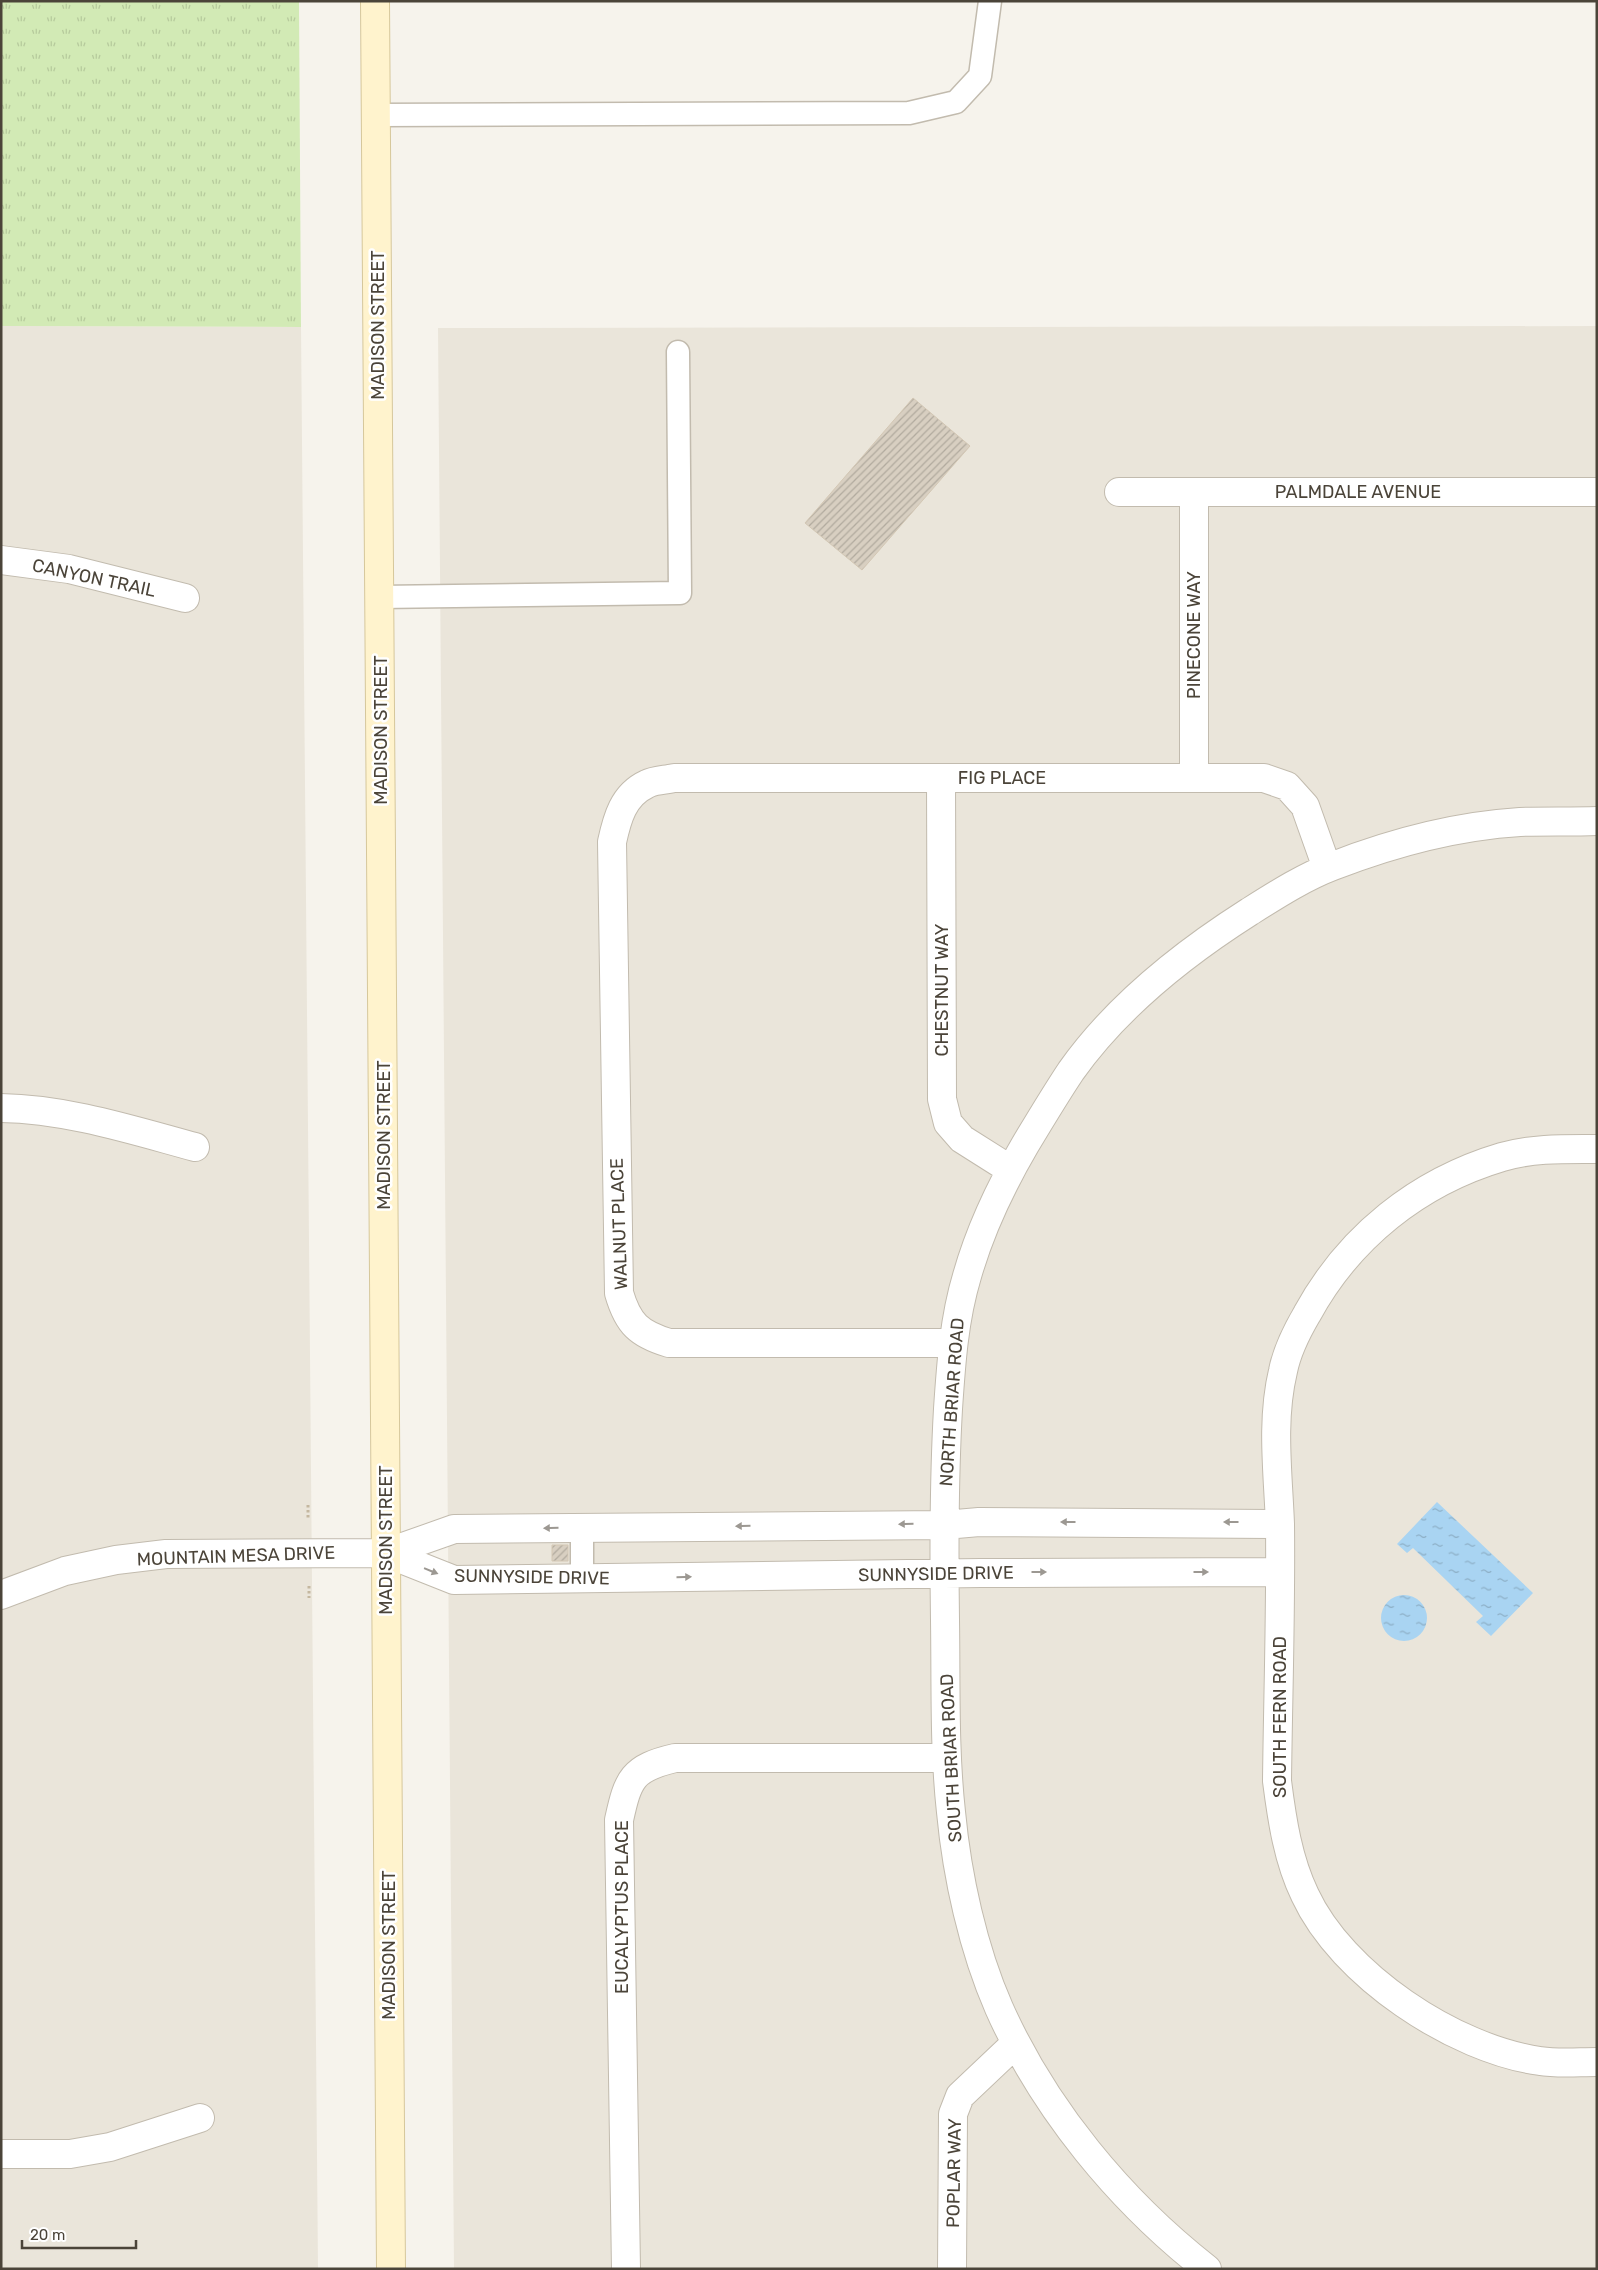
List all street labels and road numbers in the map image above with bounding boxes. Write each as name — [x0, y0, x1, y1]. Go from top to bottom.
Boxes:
street label: MADISON STREET — [367, 250, 389, 400]
street label: PALMDALE AVENUE — [1275, 481, 1441, 503]
street label: CANYON TRAIL — [30, 554, 158, 602]
street label: PINECONE WAY — [1183, 571, 1205, 699]
street label: MADISON STREET — [370, 655, 392, 805]
street label: FIG PLACE — [958, 767, 1046, 789]
street label: CHESTNUT WAY — [931, 923, 953, 1056]
street label: MADISON STREET — [373, 1060, 395, 1210]
street label: WALNUT PLACE — [606, 1158, 632, 1290]
street label: NORTH BRIAR ROAD — [935, 1317, 969, 1487]
street label: MADISON STREET — [375, 1465, 397, 1615]
street label: MOUNTAIN MESA DRIVE — [136, 1542, 336, 1570]
street label: SUNNYSIDE DRIVE — [858, 1562, 1014, 1586]
street label: SUNNYSIDE DRIVE — [454, 1565, 610, 1589]
street label: SOUTH FERN ROAD — [1269, 1636, 1291, 1798]
street label: SOUTH BRIAR ROAD — [936, 1673, 966, 1843]
street label: EUCALYPTUS PLACE — [611, 1820, 633, 1994]
street label: MADISON STREET — [378, 1870, 400, 2020]
street label: POPLAR WAY — [942, 2118, 966, 2228]

